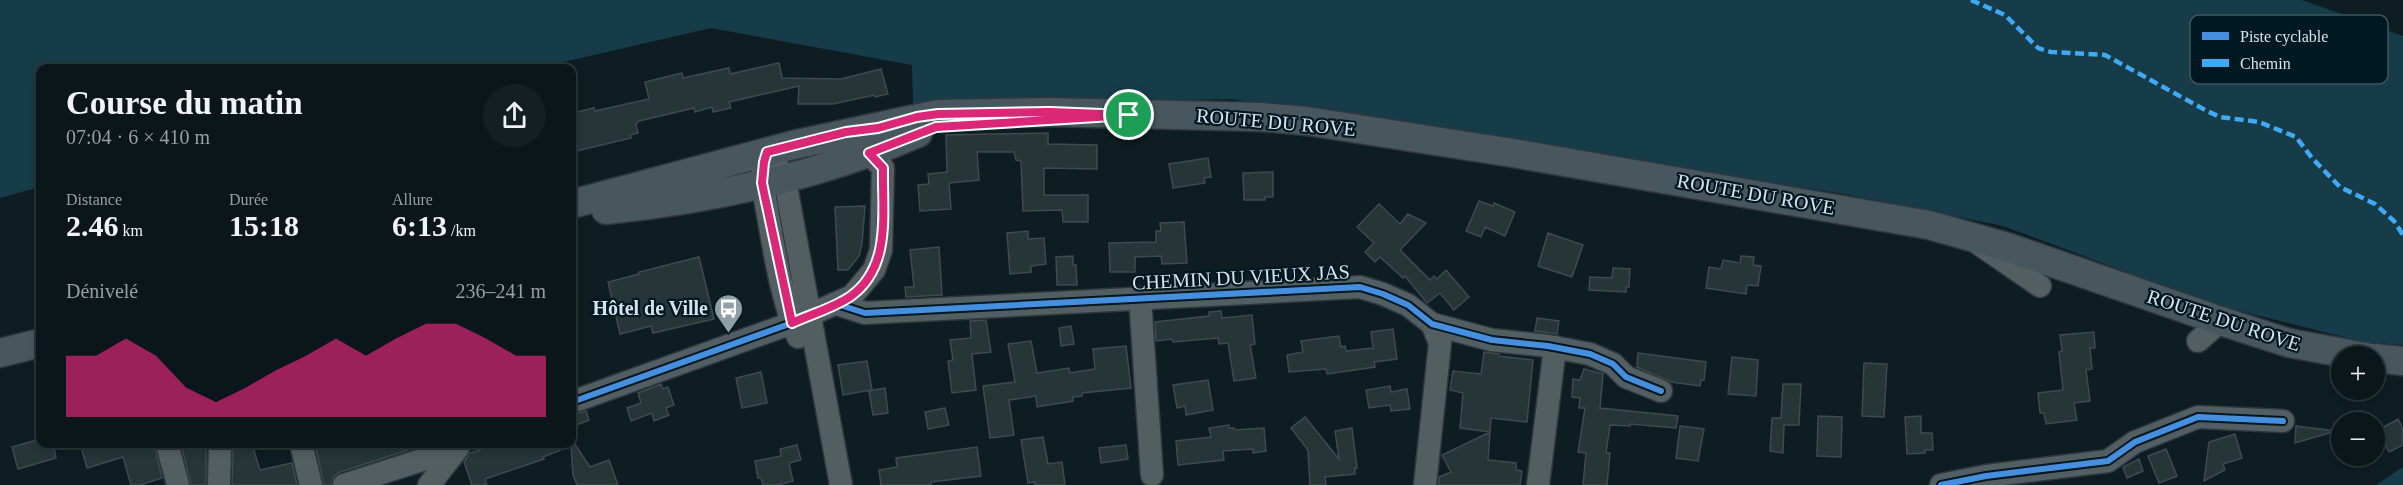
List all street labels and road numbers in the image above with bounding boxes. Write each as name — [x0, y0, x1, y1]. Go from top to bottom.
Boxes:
street label: ROUTE DU ROVE — [1195, 104, 1357, 140]
street label: ROUTE DU ROVE — [1675, 169, 1837, 219]
street label: CHEMIN DU VIEUX JAS — [1132, 260, 1350, 294]
street label: ROUTE DU ROVE — [2145, 285, 2303, 355]

